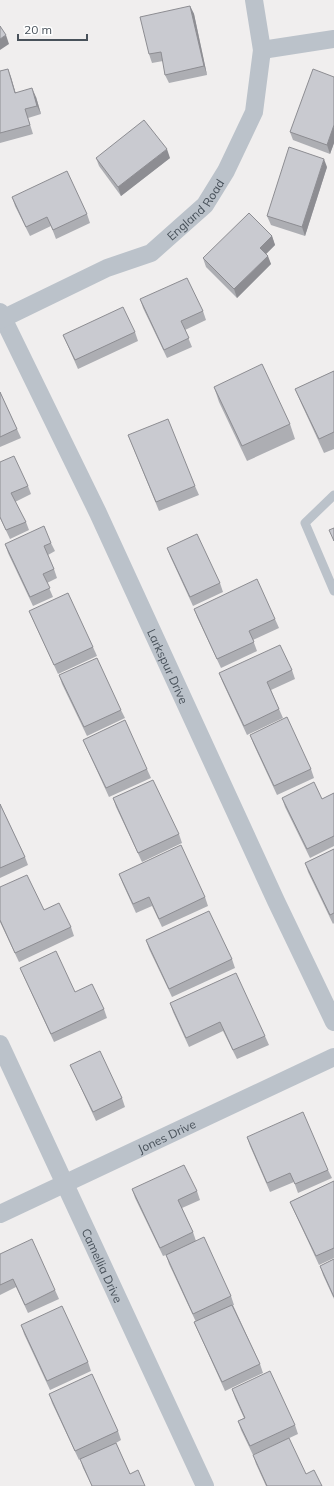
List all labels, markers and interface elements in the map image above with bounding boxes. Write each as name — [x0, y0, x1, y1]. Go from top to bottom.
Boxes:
scale bar — [18, 16, 87, 42]
text: 20 m — [24, 22, 52, 37]
street label: England Road — [164, 176, 227, 243]
street label: Larkspur Drive — [145, 626, 192, 706]
street label: Jones Drive — [135, 1116, 198, 1156]
street label: Camellia Drive — [79, 1226, 126, 1305]

